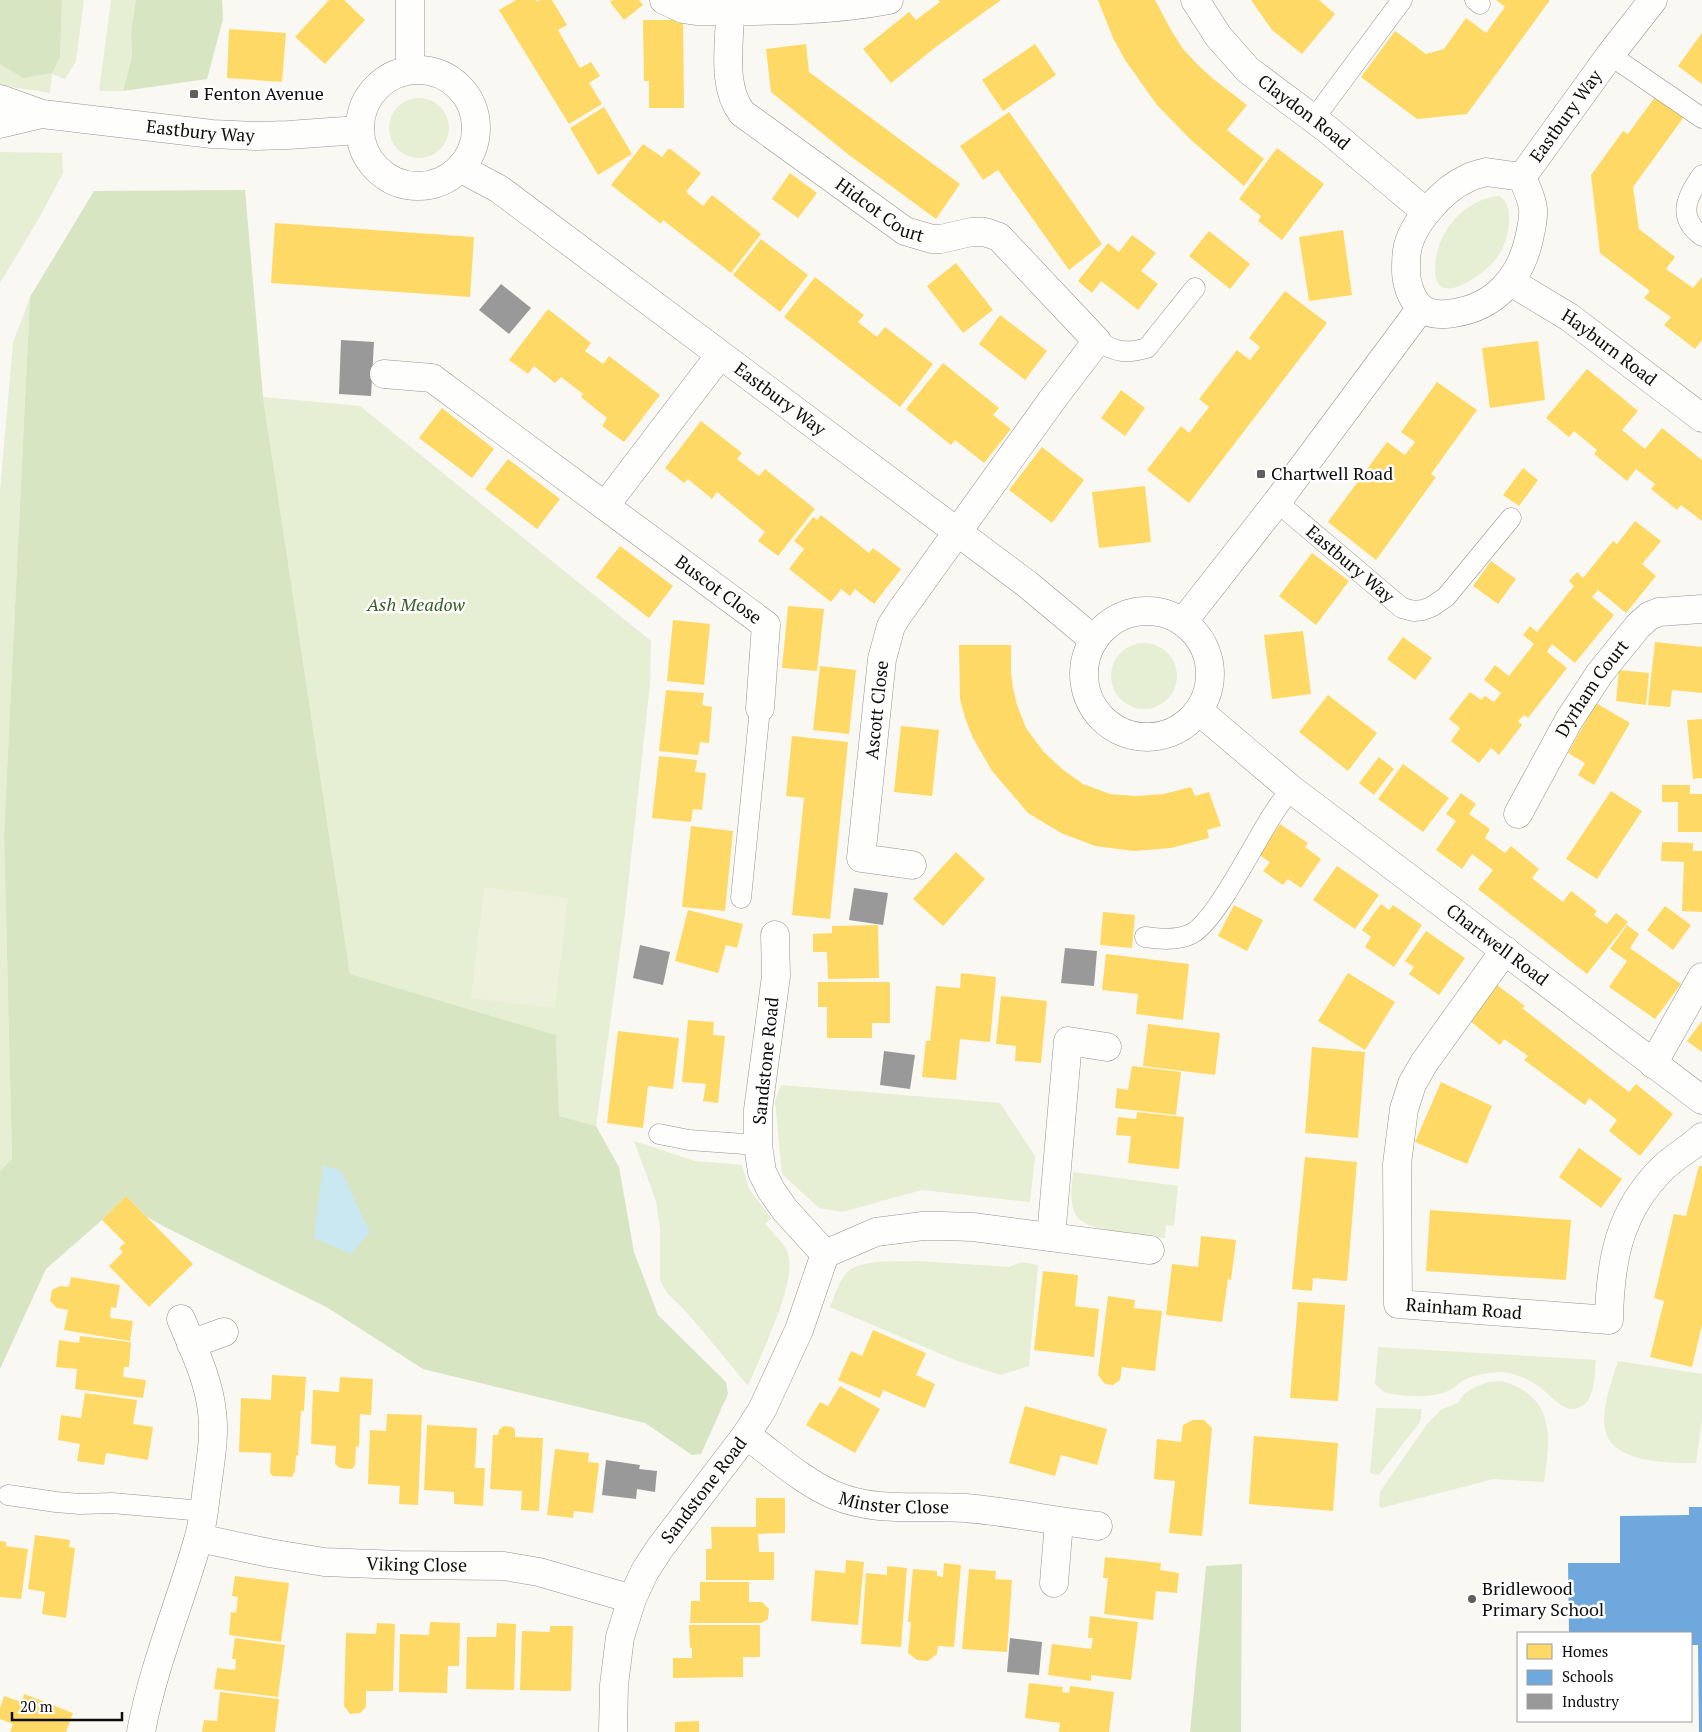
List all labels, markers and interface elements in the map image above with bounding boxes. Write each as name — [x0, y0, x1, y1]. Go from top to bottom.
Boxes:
street label: Eastbury Way — [1524, 64, 1607, 167]
street label: Claydon Road — [1253, 68, 1356, 154]
place label: Fenton Avenue — [204, 81, 324, 105]
marker: Fenton Avenue — [188, 88, 200, 100]
street label: Eastbury Way — [145, 113, 256, 147]
street label: Hidcot Court — [831, 172, 927, 247]
street label: Hayburn Road — [1558, 302, 1662, 391]
street label: Eastbury Way — [730, 356, 832, 441]
place label: Chartwell Road — [1271, 461, 1393, 485]
marker: Chartwell Road — [1255, 468, 1267, 480]
street label: Eastbury Way — [1302, 519, 1401, 608]
street label: Buscot Close — [671, 549, 767, 629]
park label: Ash Meadow — [366, 592, 466, 616]
street label: Dyrham Court — [1549, 634, 1634, 741]
street label: Ascott Close — [859, 659, 893, 761]
street label: Chartwell Road — [1442, 898, 1554, 991]
street label: Sandstone Road — [746, 996, 784, 1126]
street label: Rainham Road — [1405, 1292, 1523, 1324]
street label: Sandstone Road — [655, 1431, 751, 1548]
street label: Minster Close — [836, 1485, 949, 1518]
street label: Viking Close — [366, 1551, 467, 1577]
place label: Bridlewood Primary School — [1482, 1576, 1604, 1621]
marker: Bridlewood Primary School — [1466, 1593, 1478, 1605]
legend — [1517, 1632, 1692, 1722]
text: Homes — [1562, 1641, 1608, 1661]
text: Schools — [1562, 1666, 1613, 1686]
scale bar — [12, 1690, 122, 1722]
text: Industry — [1562, 1691, 1619, 1711]
text: 20 m — [20, 1696, 53, 1716]

